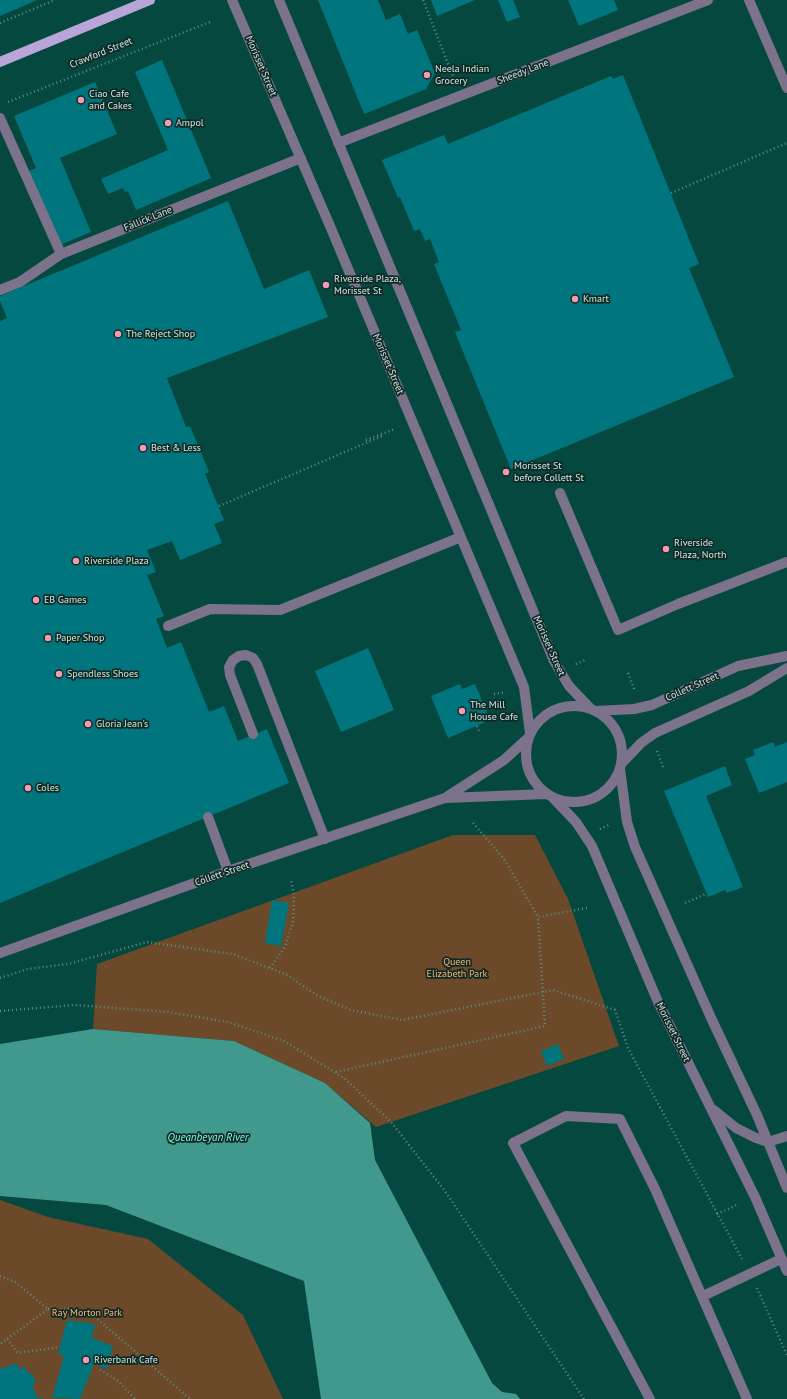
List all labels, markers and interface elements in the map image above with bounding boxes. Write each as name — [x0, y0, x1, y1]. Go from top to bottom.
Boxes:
street label: Morisset Street — [243, 34, 279, 98]
street label: Crawford Street — [68, 35, 134, 71]
street label: Sheedy Lane — [496, 57, 550, 87]
place label: Neela Indian Grocery — [435, 63, 489, 86]
marker: Neela Indian Grocery — [422, 70, 432, 80]
place label: Ciao Cafe and Cakes — [89, 88, 132, 112]
marker: Ciao Cafe and Cakes — [76, 95, 86, 105]
place label: Ampol — [176, 117, 204, 129]
marker: Ampol — [163, 118, 173, 128]
street label: Fallick Lane — [122, 204, 174, 234]
place label: Riverside Plaza, Morisset St — [334, 273, 401, 296]
marker: Riverside Plaza, Morisset St — [321, 280, 331, 290]
place label: Kmart — [583, 293, 609, 305]
marker: Kmart — [570, 294, 580, 304]
place label: The Reject Shop — [126, 328, 195, 340]
marker: The Reject Shop — [113, 329, 123, 339]
street label: Morisset Street — [370, 332, 406, 396]
place label: Best & Less — [151, 442, 201, 454]
marker: Best & Less — [138, 443, 148, 453]
place label: Morisset St before Collett St — [514, 460, 584, 484]
marker: Morisset St before Collett St — [501, 467, 511, 477]
place label: Riverside Plaza, North — [674, 537, 726, 560]
marker: Riverside Plaza, North — [661, 544, 671, 554]
place label: Riverside Plaza — [84, 555, 149, 567]
marker: Riverside Plaza — [71, 556, 81, 566]
place label: EB Games — [44, 594, 86, 606]
marker: EB Games — [31, 595, 41, 605]
street label: Morisset Street — [530, 614, 568, 678]
place label: Paper Shop — [56, 632, 104, 644]
marker: Paper Shop — [43, 633, 53, 643]
place label: Spendless Shoes — [67, 668, 138, 680]
marker: Spendless Shoes — [54, 669, 64, 679]
street label: Collett Street — [664, 670, 720, 704]
place label: The Mill House Cafe — [470, 699, 518, 722]
marker: The Mill House Cafe — [457, 706, 467, 716]
place label: Gloria Jean's — [96, 718, 148, 730]
marker: Gloria Jean's — [83, 719, 93, 729]
place label: Coles — [36, 782, 59, 794]
marker: Coles — [23, 783, 33, 793]
street label: Collett Street — [193, 859, 251, 889]
park label: Queen Elizabeth Park — [427, 956, 487, 980]
street label: Morisset Street — [653, 1000, 693, 1064]
water label: Queanbeyan River — [168, 1131, 248, 1145]
park label: Ray Morton Park — [52, 1307, 122, 1319]
place label: Riverbank Cafe — [94, 1354, 158, 1366]
marker: Riverbank Cafe — [81, 1355, 91, 1365]

